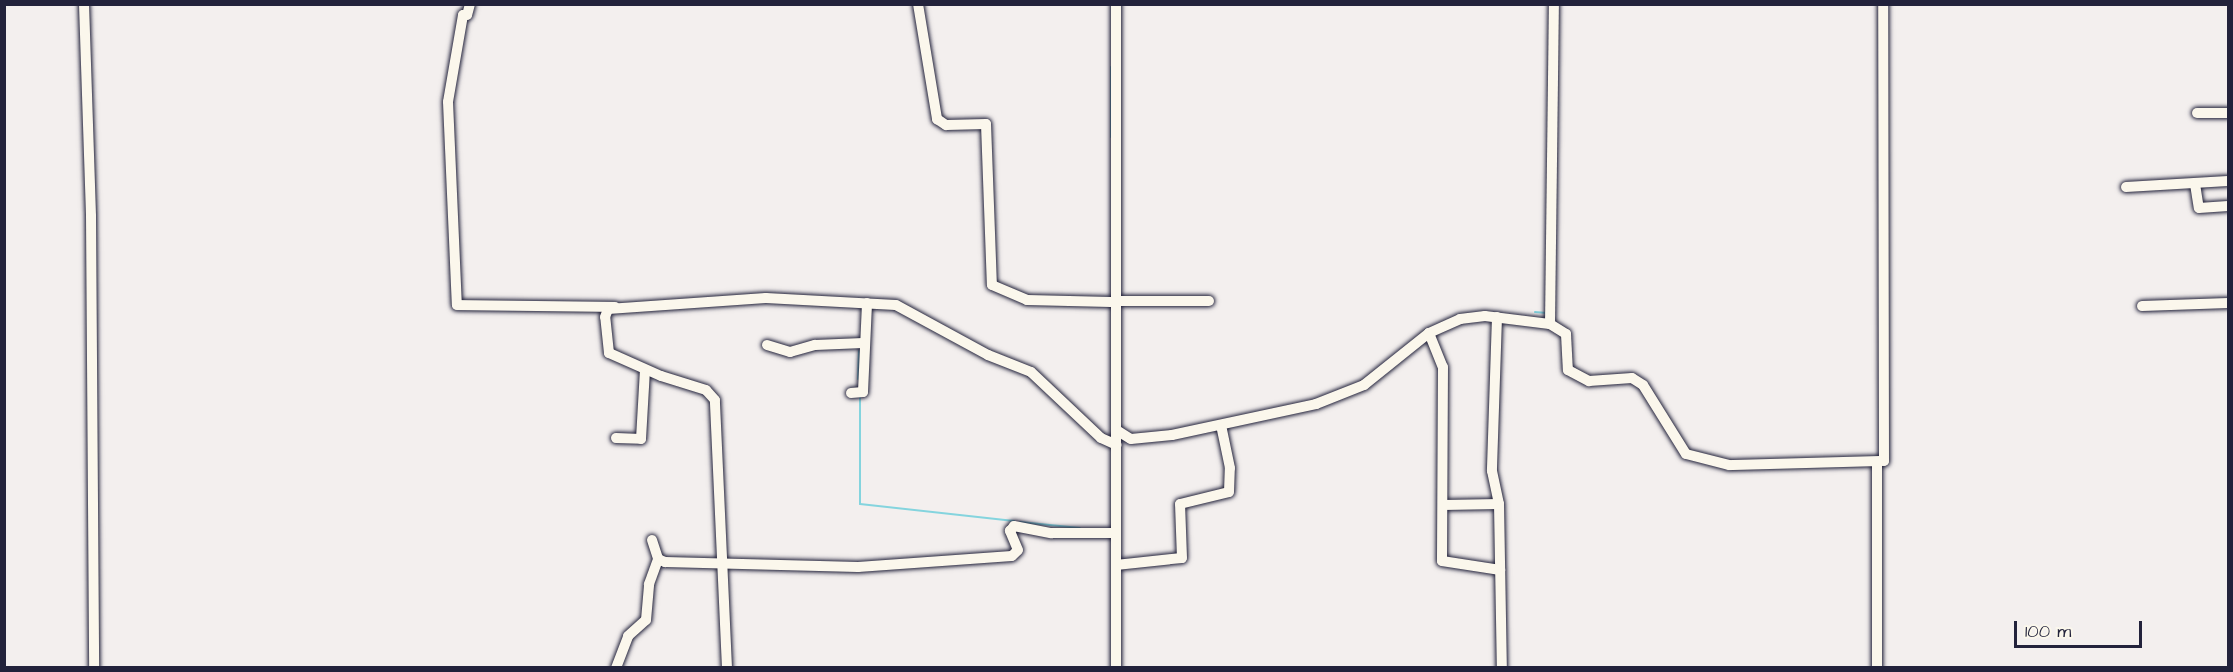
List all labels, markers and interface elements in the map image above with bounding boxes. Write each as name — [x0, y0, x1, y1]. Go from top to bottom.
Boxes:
scale bar — [2017, 609, 2144, 647]
text: 100 m — [2025, 619, 2071, 644]

